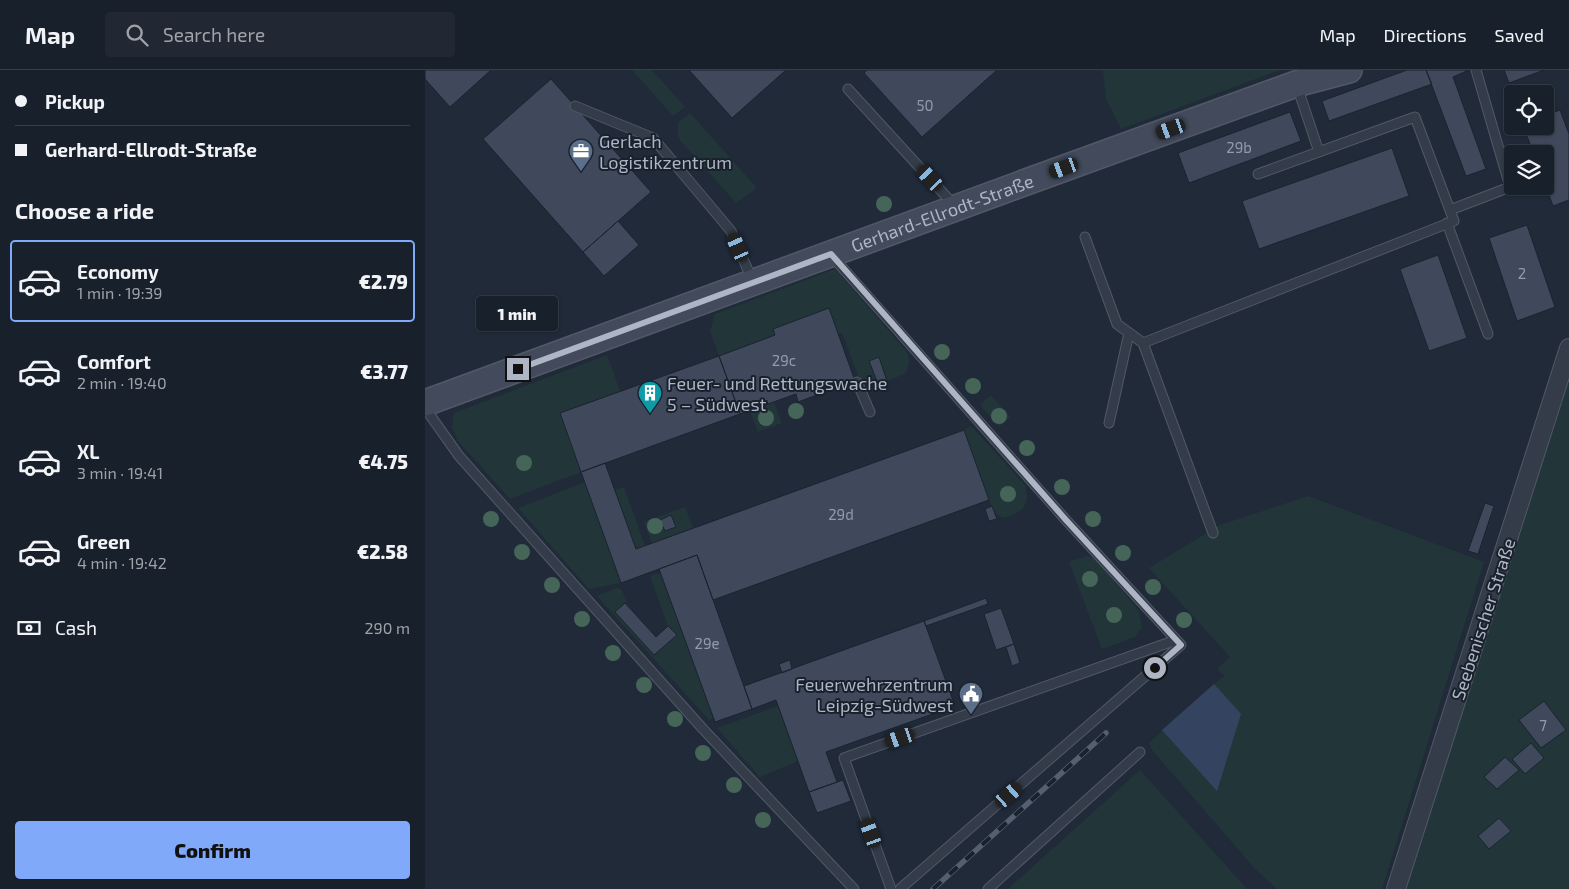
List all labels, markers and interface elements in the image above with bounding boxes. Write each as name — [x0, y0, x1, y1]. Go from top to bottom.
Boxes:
search box — [105, 12, 455, 57]
text: Map — [25, 20, 75, 49]
icon: search — [123, 21, 151, 49]
text: Search here — [163, 23, 265, 46]
text: Map — [1319, 24, 1356, 46]
text: Directions — [1384, 24, 1467, 46]
text: Saved — [1495, 24, 1544, 46]
map controls — [1504, 85, 1554, 195]
button: locate — [1504, 85, 1554, 135]
text: Pickup — [45, 90, 105, 113]
house number: 50 — [916, 96, 934, 114]
car — [1154, 117, 1187, 141]
place label: Gerlach Logistikzentrum — [599, 130, 732, 173]
text: Gerhard-Ellrodt-Straße — [45, 138, 257, 161]
office icon: Gerlach Logistikzentrum — [568, 138, 594, 172]
house number: 29b — [1226, 138, 1252, 156]
button: layers — [1504, 145, 1554, 195]
car — [1047, 156, 1080, 180]
car — [914, 162, 945, 194]
street label: Gerhard-Ellrodt-Straße — [848, 169, 1036, 257]
text: Choose a ride — [15, 197, 154, 223]
car — [725, 230, 750, 264]
icon: car — [17, 259, 62, 304]
text: Economy — [77, 260, 159, 283]
house number: 2 — [1518, 264, 1526, 282]
text: €2.79 — [359, 270, 408, 293]
text: 1 min · 19:39 — [77, 283, 162, 302]
callout: 1 min — [477, 296, 559, 332]
text: 1 min — [497, 304, 537, 323]
icon: car — [17, 349, 62, 394]
text: Comfort — [77, 350, 151, 373]
house number: 29c — [772, 351, 796, 369]
route end — [507, 358, 529, 380]
text: €3.77 — [360, 360, 408, 383]
place label: Feuer- und Rettungswache 5 – Südwest — [667, 372, 887, 415]
text: 2 min · 19:40 — [77, 373, 167, 392]
building icon: Feuer- und Rettungswache 5 – Südwest — [637, 380, 663, 414]
icon: car — [17, 439, 62, 484]
text: XL — [77, 440, 99, 463]
text: €4.75 — [358, 450, 408, 473]
text: 3 min · 19:41 — [77, 463, 163, 482]
house number: 29d — [828, 505, 854, 523]
icon: car — [17, 529, 62, 574]
text: Green — [77, 530, 130, 553]
street label: Seebenischer Straße — [1446, 535, 1520, 703]
text: €2.58 — [357, 540, 408, 563]
text: 4 min · 19:42 — [77, 553, 167, 572]
icon: cash — [15, 614, 43, 642]
text: Cash — [55, 616, 97, 639]
text: 290 m — [365, 618, 410, 637]
house number: 29e — [694, 634, 720, 652]
route start — [1144, 657, 1166, 679]
place label: Feuerwehrzentrum Leipzig-Südwest — [795, 673, 953, 716]
public building icon: Feuerwehrzentrum Leipzig-Südwest — [958, 681, 984, 715]
house number: 7 — [1539, 716, 1547, 734]
car — [883, 726, 916, 750]
car — [992, 779, 1025, 811]
car — [858, 816, 883, 850]
button: Confirm — [15, 821, 410, 879]

